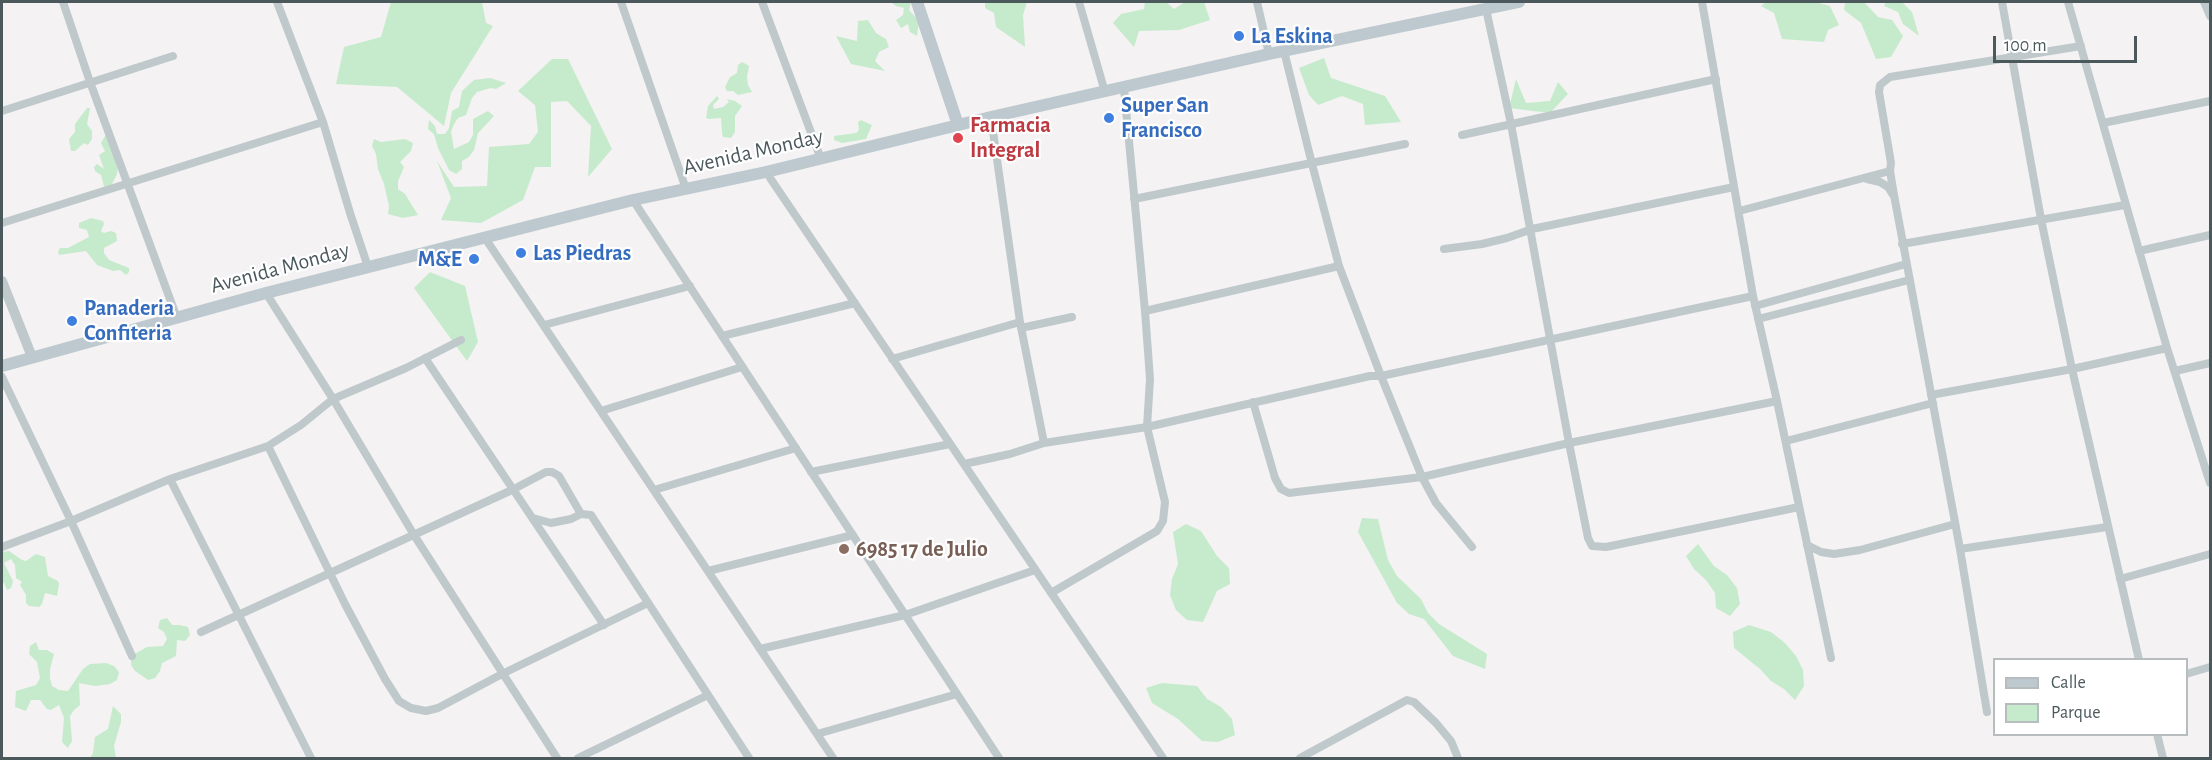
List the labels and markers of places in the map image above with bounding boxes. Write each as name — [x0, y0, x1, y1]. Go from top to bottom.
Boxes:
place label: La Eskina — [1251, 23, 1333, 49]
marker: La Eskina — [1232, 29, 1246, 43]
place label: Super San Francisco — [1121, 92, 1209, 144]
marker: Super San Francisco — [1102, 111, 1116, 125]
place label: Farmacia Integral — [970, 112, 1051, 164]
marker: Farmacia Integral — [951, 131, 965, 145]
place label: Las Piedras — [533, 240, 631, 266]
place label: M&E — [418, 246, 462, 272]
marker: Las Piedras — [514, 246, 528, 260]
marker: M&E — [467, 252, 481, 266]
place label: Panaderia Confiteria — [84, 295, 174, 346]
marker: Panaderia Confiteria — [65, 314, 79, 328]
place label: 6985 17 de Julio — [856, 536, 988, 562]
marker: 6985 17 de Julio — [837, 542, 851, 556]

